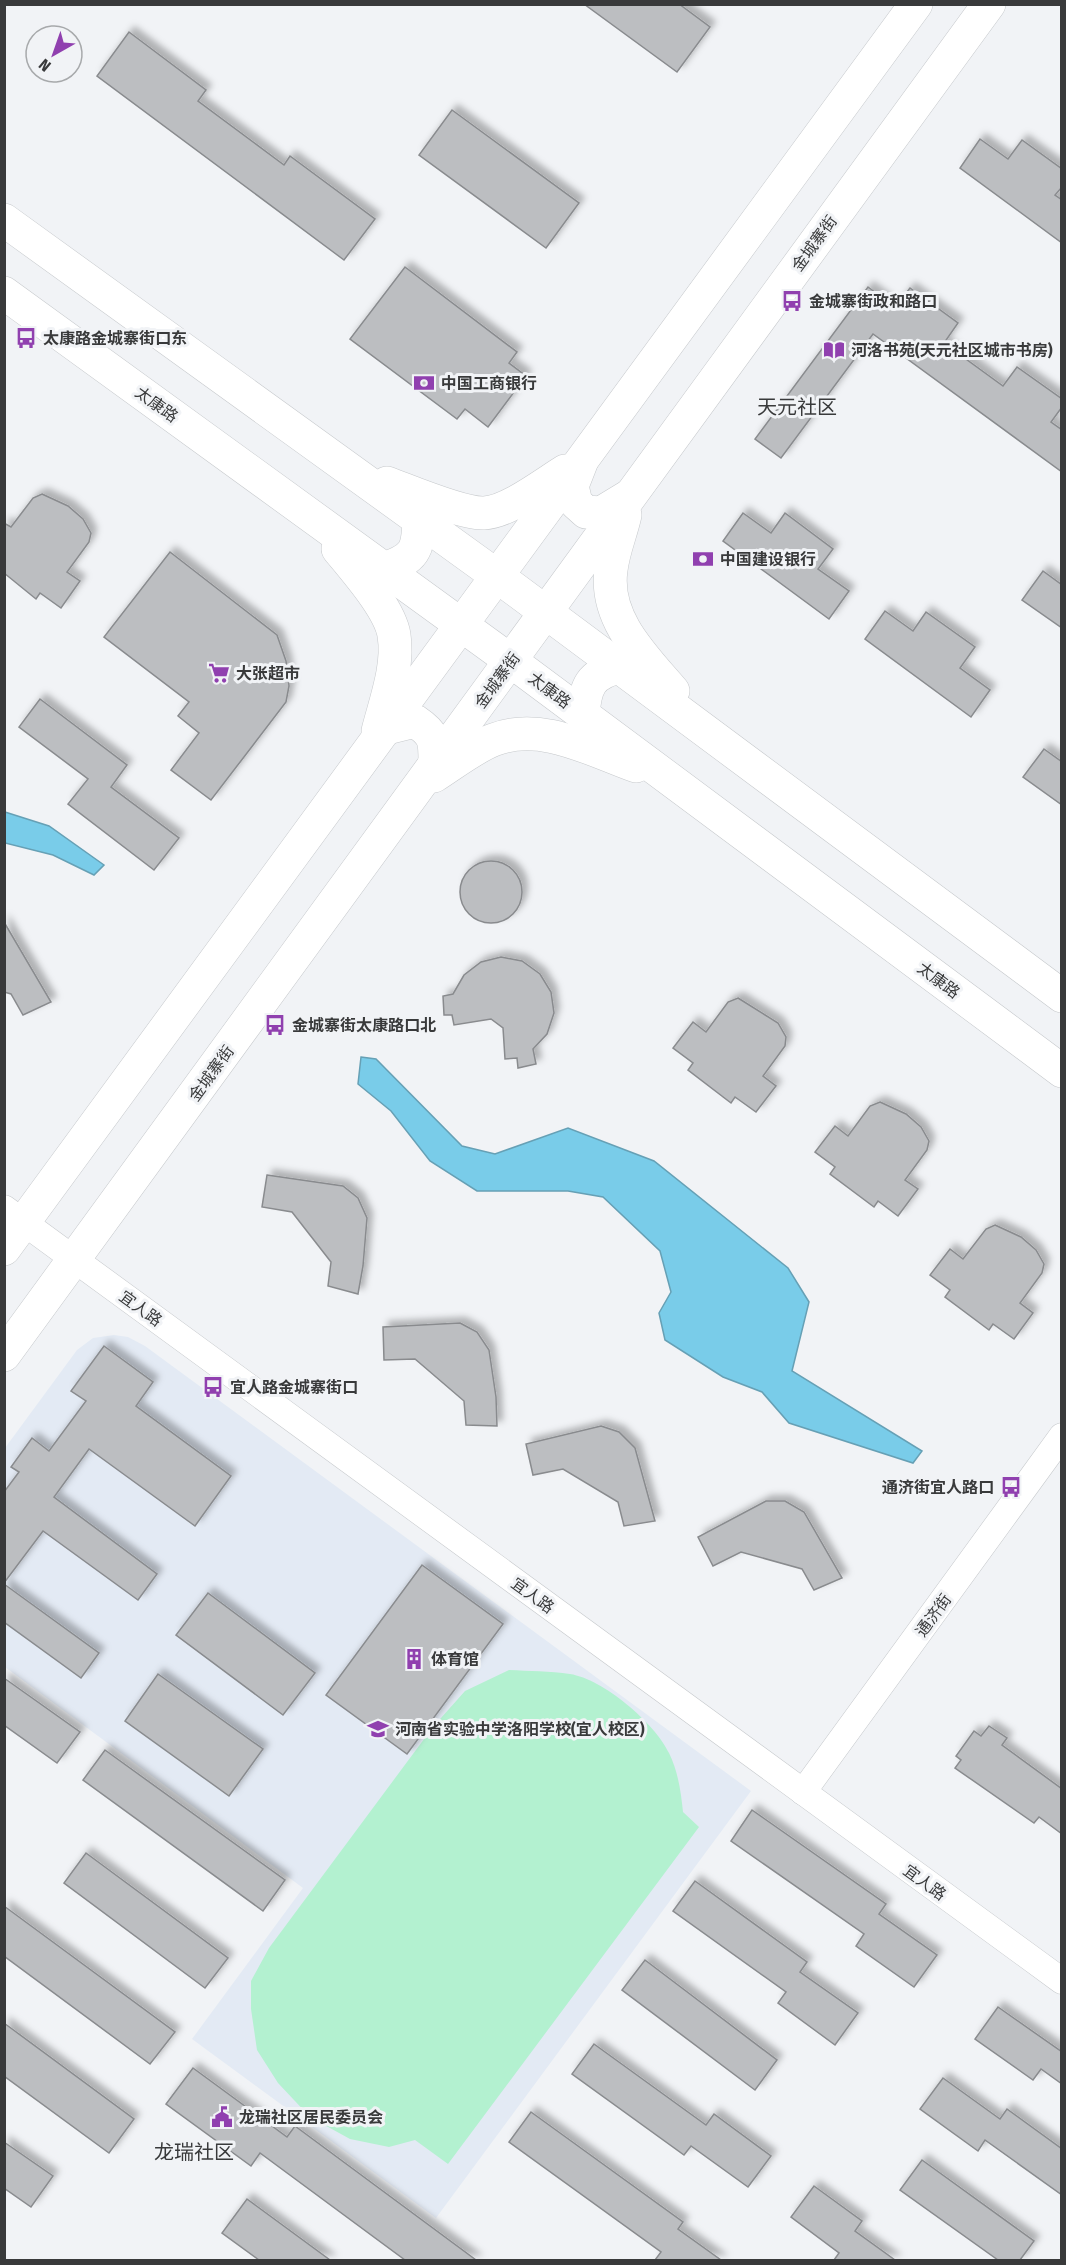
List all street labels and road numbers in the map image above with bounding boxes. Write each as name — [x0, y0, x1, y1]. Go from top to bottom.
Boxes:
street label: 金城寨街 — [788, 212, 841, 275]
street label: 太康路 — [132, 383, 182, 426]
street label: 金城寨街 — [471, 649, 524, 712]
street label: 太康路 — [525, 668, 575, 712]
street label: 太康路 — [914, 958, 964, 1002]
street label: 金城寨街 — [185, 1042, 238, 1105]
street label: 宜人路 — [116, 1287, 166, 1330]
street label: 宜人路 — [508, 1574, 558, 1617]
street label: 通济街 — [912, 1590, 955, 1640]
street label: 宜人路 — [900, 1861, 950, 1904]

